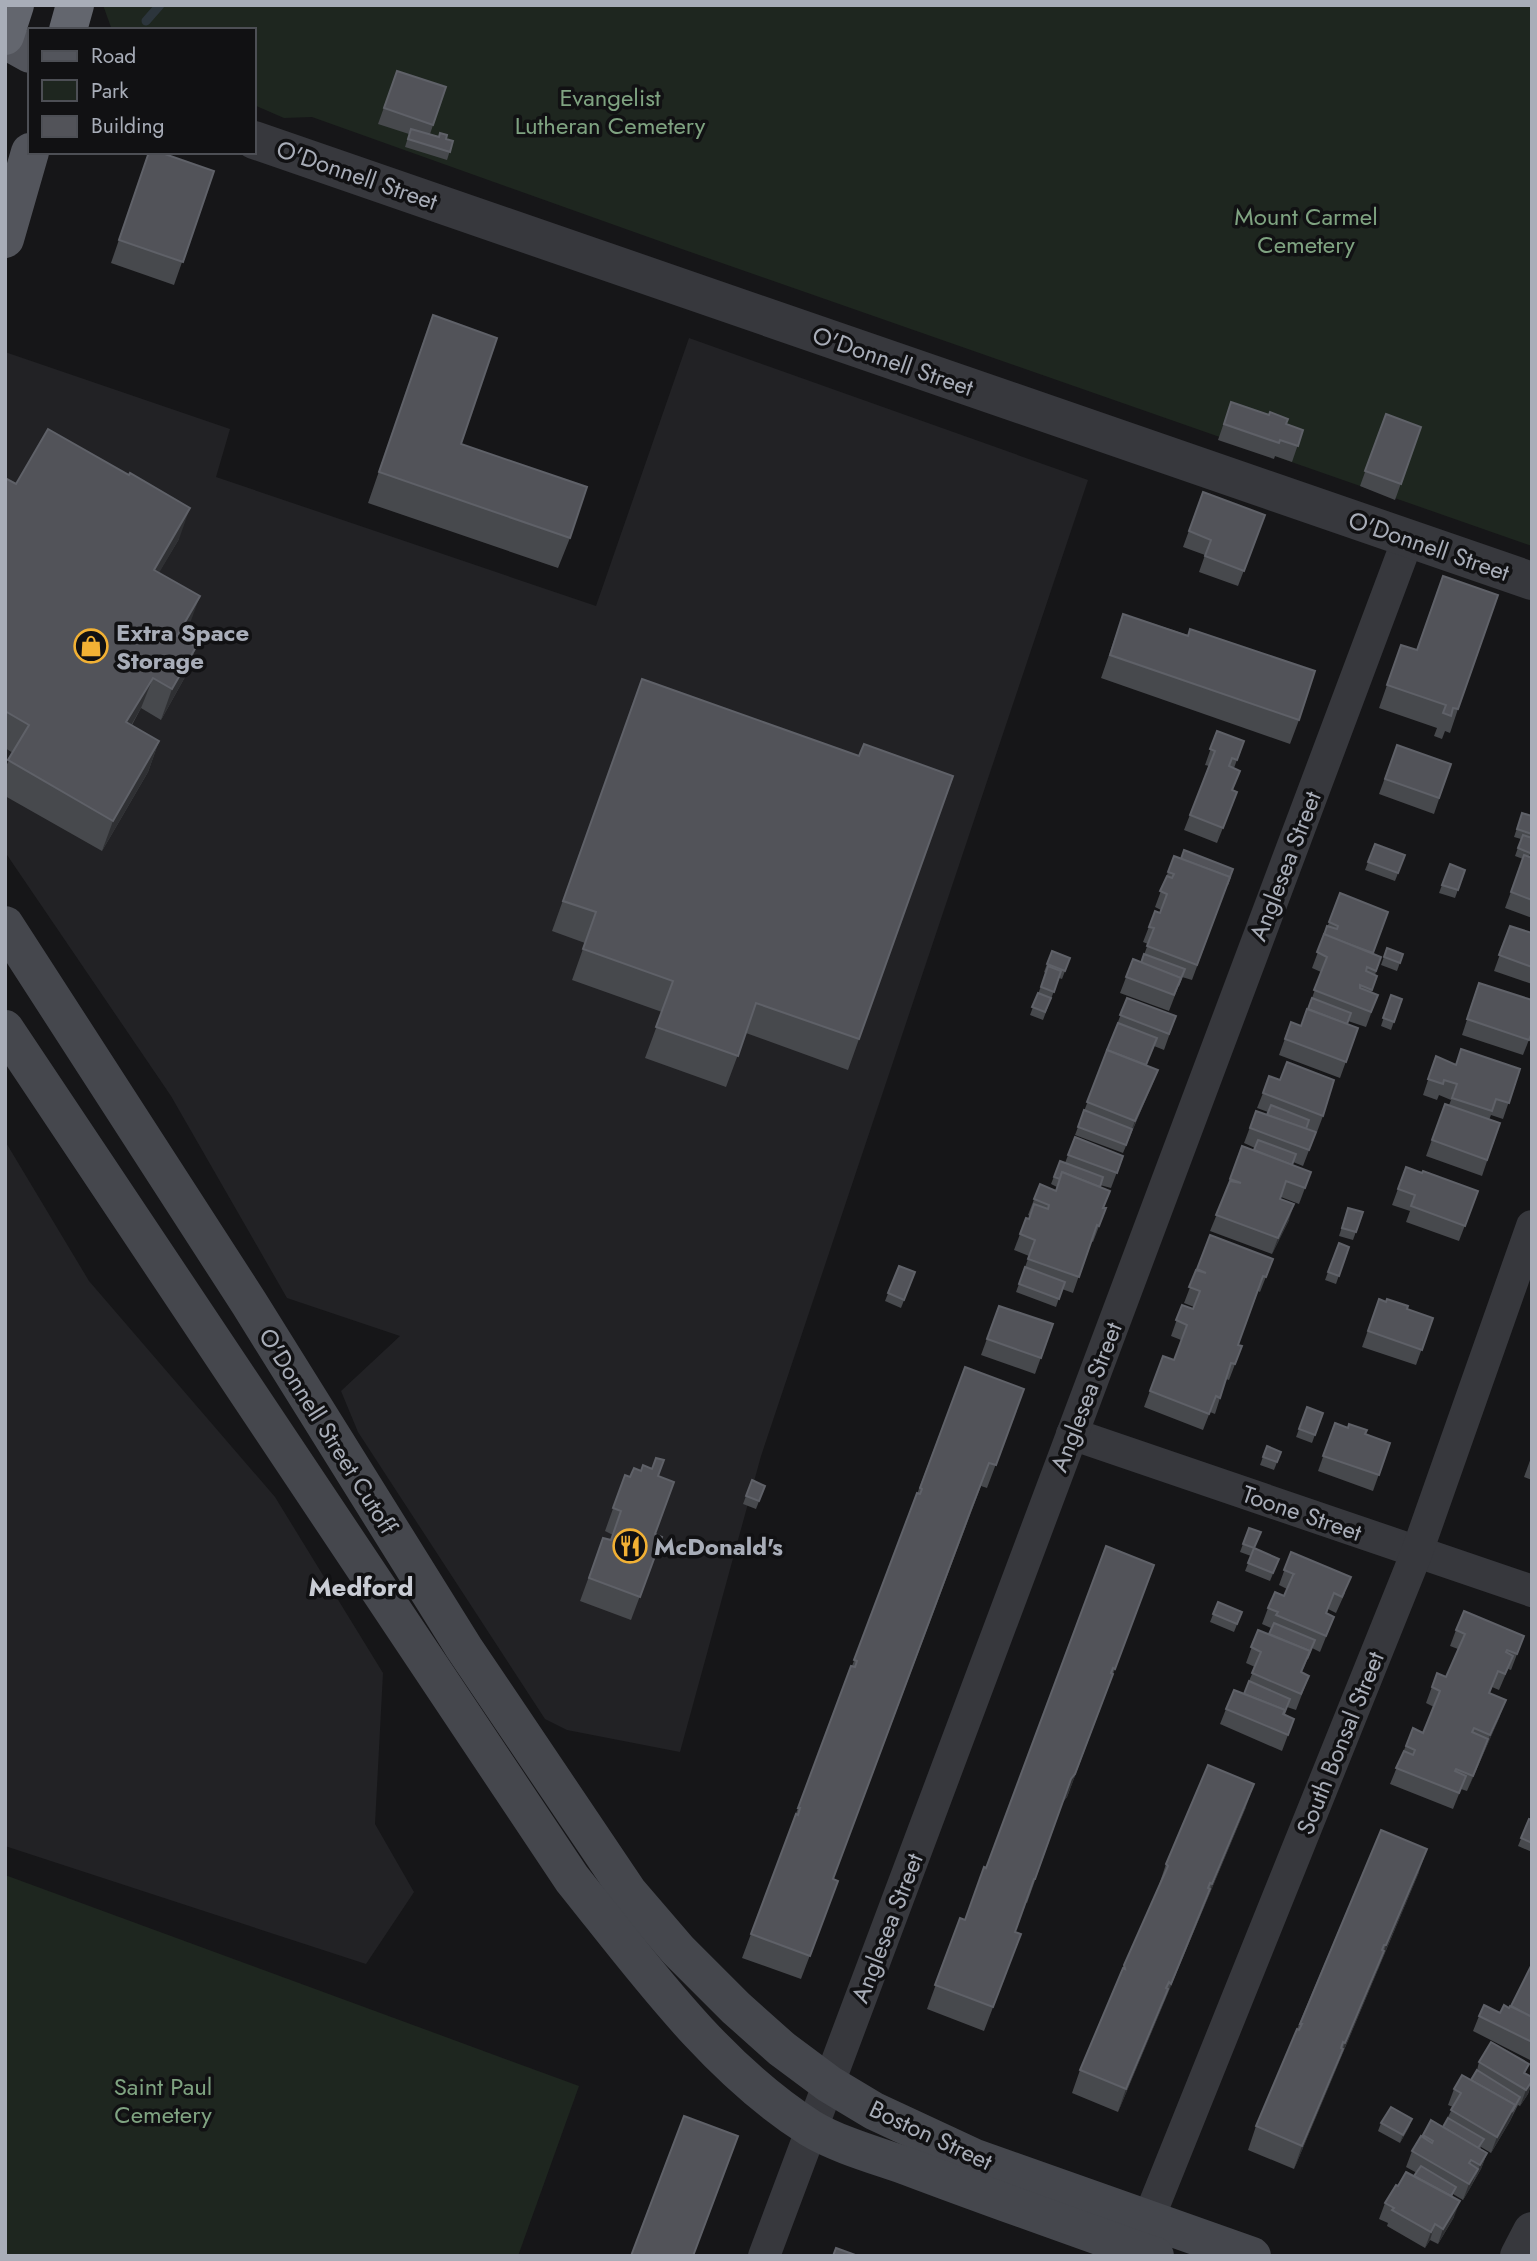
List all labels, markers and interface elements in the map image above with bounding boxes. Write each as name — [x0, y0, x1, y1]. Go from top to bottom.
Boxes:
legend — [28, 28, 256, 154]
text: Road — [91, 41, 136, 71]
text: Park — [91, 76, 129, 106]
park label: Evangelist Lutheran Cemetery — [515, 80, 706, 143]
text: Building — [91, 111, 164, 141]
street label: O'Donnell Street — [272, 131, 442, 219]
park label: Mount Carmel Cemetery — [1234, 199, 1378, 262]
street label: O'Donnell Street — [808, 317, 978, 405]
street label: O'Donnell Street — [1344, 502, 1514, 590]
place label: Extra Space Storage — [116, 615, 249, 678]
shop icon: Extra Space Storage — [72, 627, 110, 665]
street label: Anglesea Street — [1240, 786, 1330, 946]
street label: Anglesea Street — [1041, 1317, 1131, 1477]
street label: O'Donnell Street Cutoff — [250, 1321, 406, 1542]
street label: Toone Street — [1237, 1476, 1367, 1550]
restaurant icon: McDonald's — [611, 1527, 649, 1565]
place label: McDonald's — [654, 1529, 783, 1564]
district label: Medford — [308, 1568, 414, 1606]
street label: South Bonsal Street — [1287, 1646, 1393, 1840]
street label: Anglesea Street — [842, 1848, 932, 2008]
park label: Saint Paul Cemetery — [114, 2069, 212, 2132]
street label: Boston Street — [864, 2091, 998, 2179]

